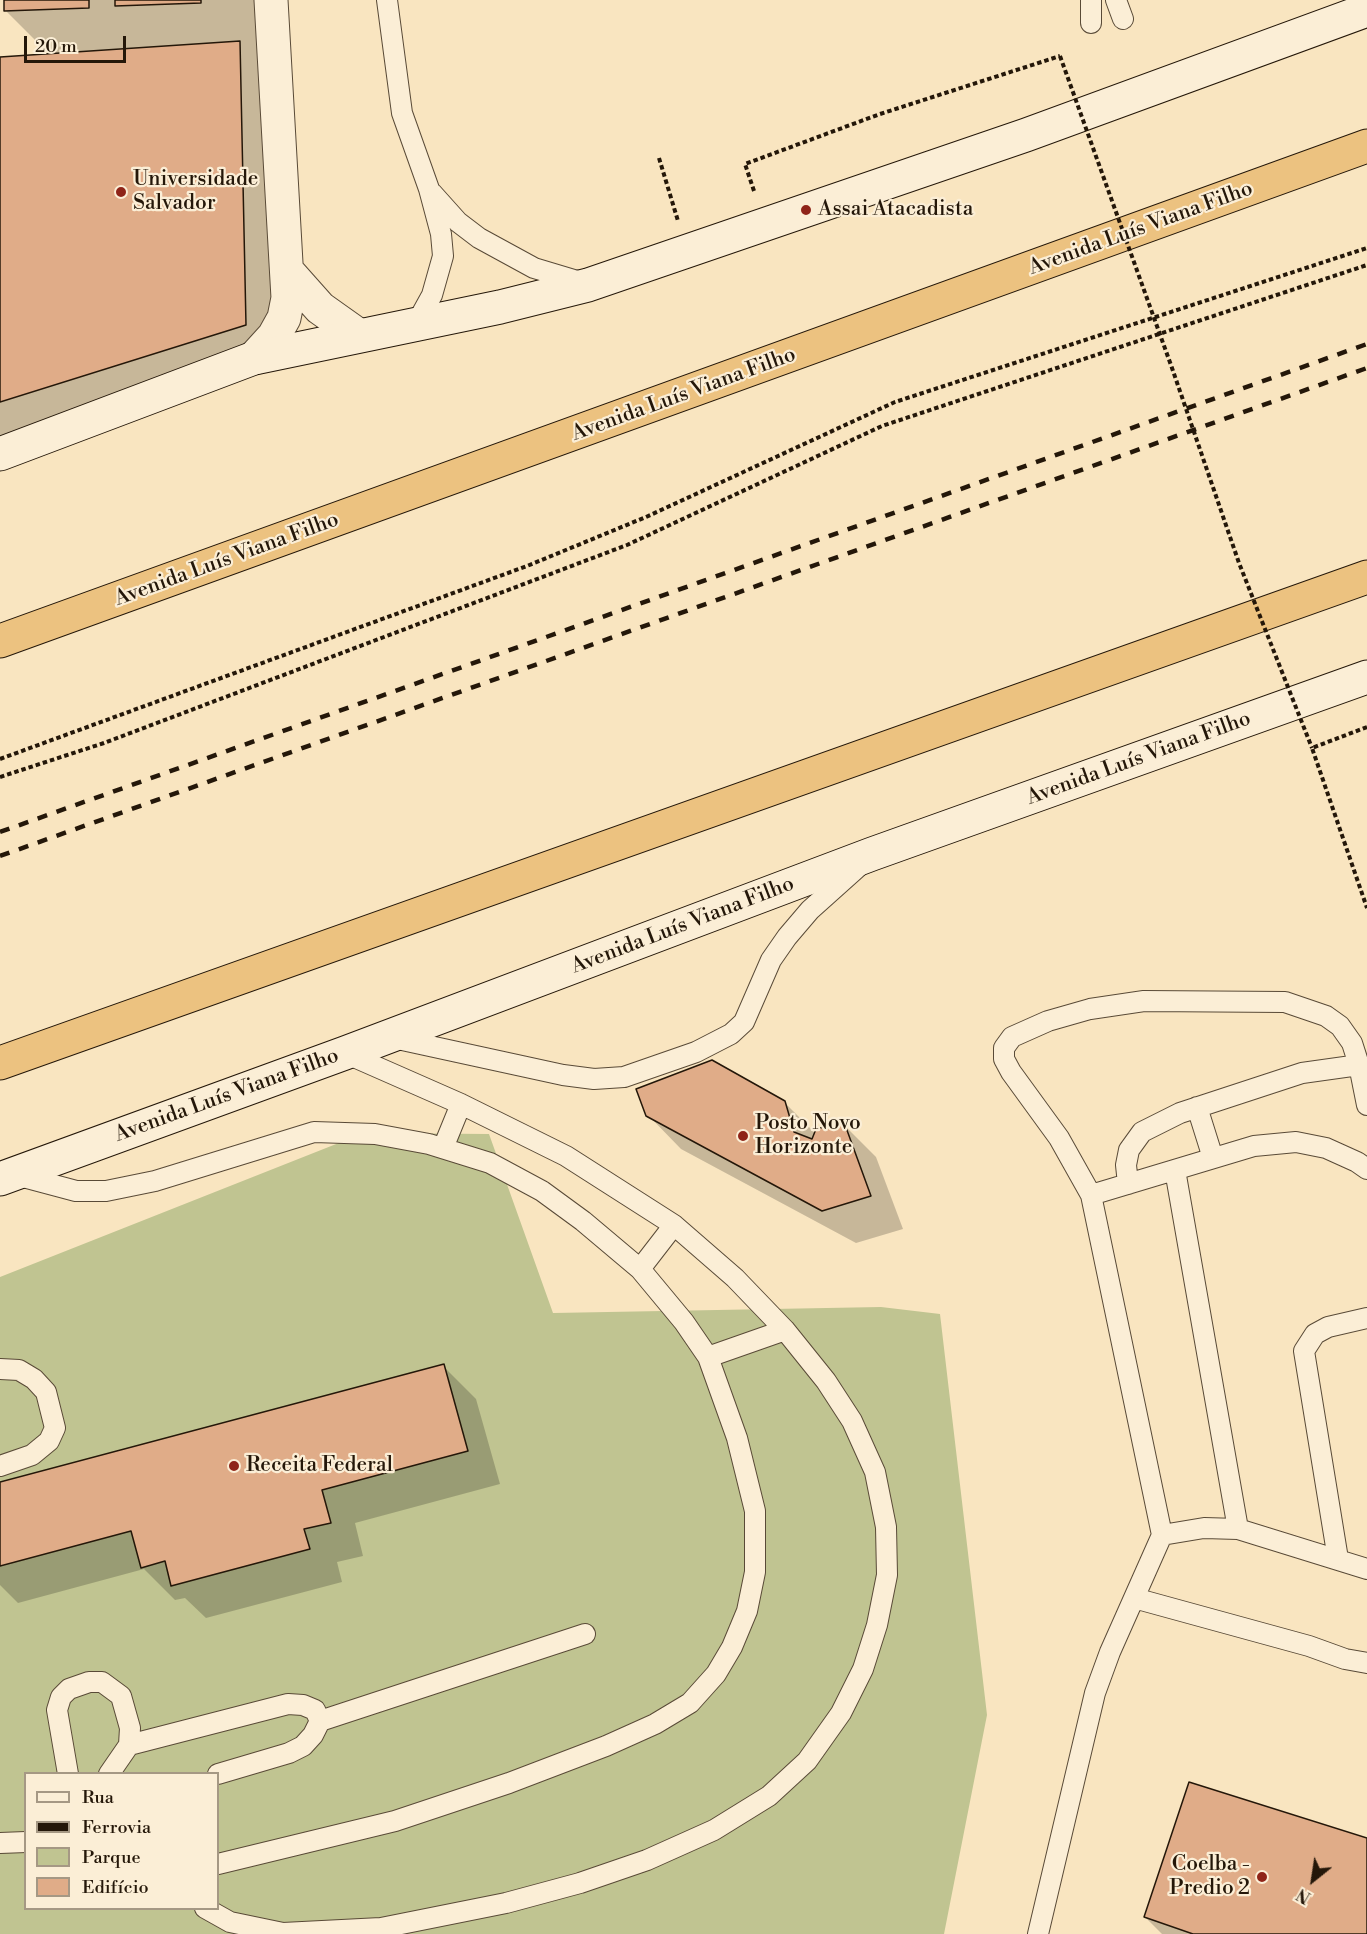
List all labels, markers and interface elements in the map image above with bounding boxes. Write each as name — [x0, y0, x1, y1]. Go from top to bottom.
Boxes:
scale bar — [27, 24, 129, 62]
text: 20 m — [35, 35, 77, 58]
place label: Universidade Salvador — [133, 167, 258, 217]
street label: Avenida Luís Viana Filho — [1026, 177, 1256, 281]
marker: Universidade Salvador — [114, 185, 128, 199]
place label: Assai Atacadista — [818, 197, 973, 223]
marker: Assai Atacadista — [799, 203, 813, 217]
street label: Avenida Luís Viana Filho — [569, 343, 799, 447]
street label: Avenida Luís Viana Filho — [112, 508, 342, 612]
street label: Avenida Luís Viana Filho — [1024, 707, 1254, 811]
street label: Avenida Luís Viana Filho — [568, 872, 798, 980]
street label: Avenida Luís Viana Filho — [112, 1044, 342, 1148]
place label: Posto Novo Horizonte — [755, 1111, 861, 1161]
marker: Posto Novo Horizonte — [736, 1129, 750, 1143]
place label: Receita Federal — [246, 1453, 393, 1479]
marker: Receita Federal — [227, 1459, 241, 1473]
legend — [24, 1772, 219, 1910]
text: Rua — [82, 1786, 114, 1809]
text: Ferrovia — [82, 1816, 151, 1839]
text: Parque — [82, 1846, 141, 1869]
north arrow — [1283, 1850, 1343, 1910]
place label: Coelba - Predio 2 — [1169, 1852, 1250, 1902]
marker: Coelba - Predio 2 — [1255, 1870, 1269, 1884]
text: Edifício — [82, 1876, 149, 1899]
text: N — [1294, 1884, 1314, 1907]

